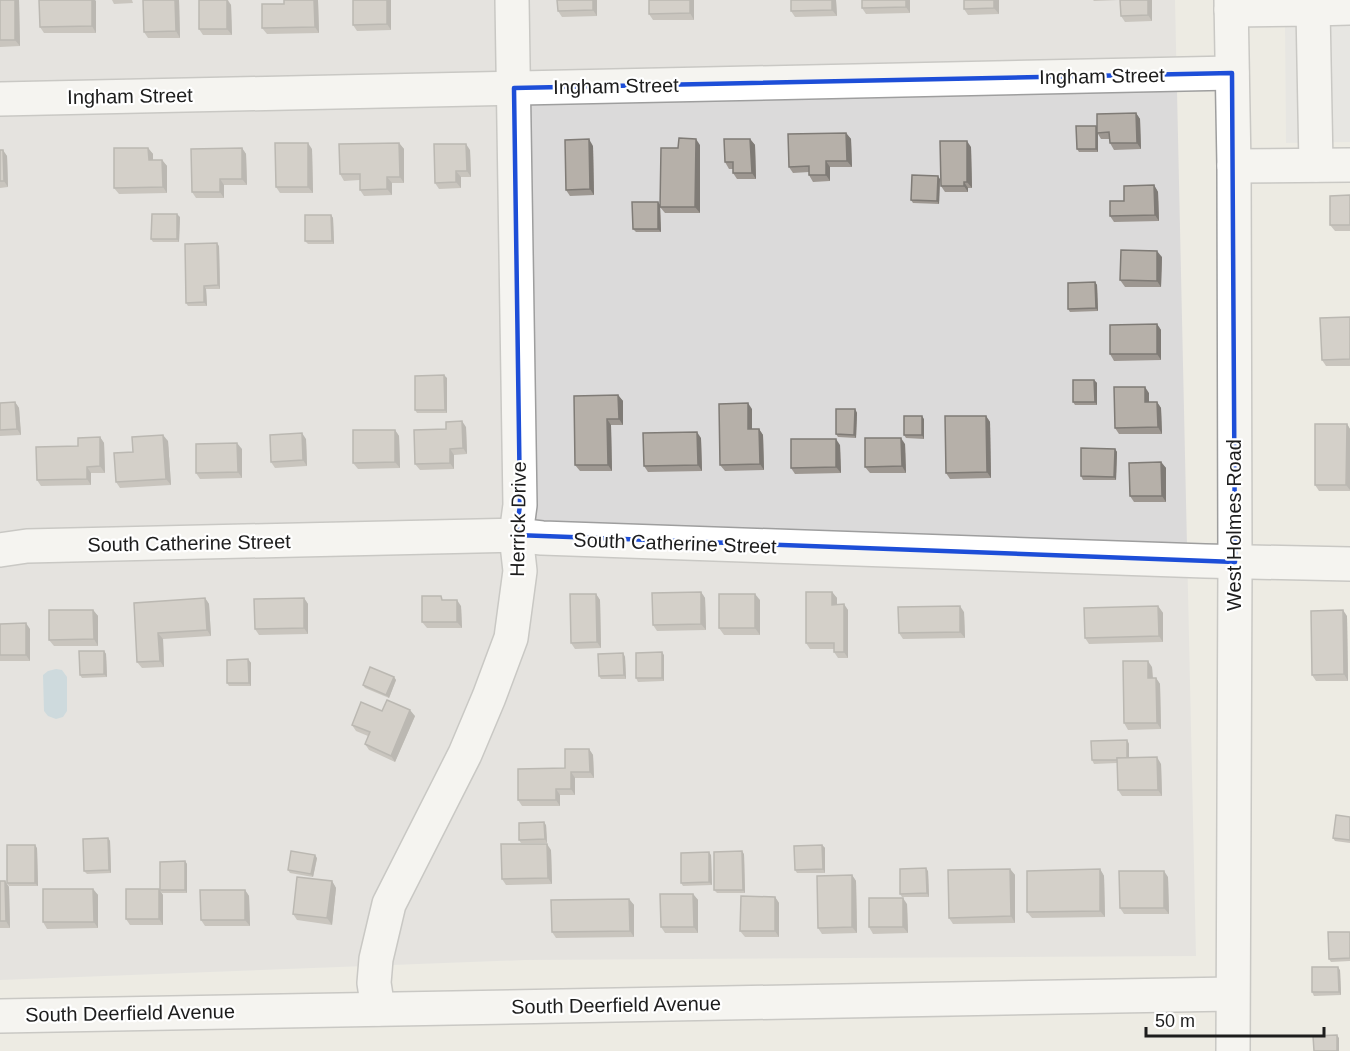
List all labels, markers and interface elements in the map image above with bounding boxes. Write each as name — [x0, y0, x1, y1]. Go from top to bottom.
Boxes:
street label: Ingham Street — [1039, 64, 1165, 88]
street label: Ingham Street — [553, 74, 679, 98]
street label: Ingham Street — [67, 84, 193, 108]
street label: West Holmes Road — [1223, 439, 1245, 611]
street label: Herrick Drive — [506, 461, 530, 577]
street label: South Catherine Street — [573, 528, 777, 558]
street label: South Catherine Street — [87, 530, 291, 556]
street label: South Deerfield Avenue — [511, 992, 721, 1018]
street label: South Deerfield Avenue — [25, 1000, 235, 1026]
scale bar — [1146, 1000, 1324, 1038]
text: 50 m — [1155, 1011, 1195, 1031]

